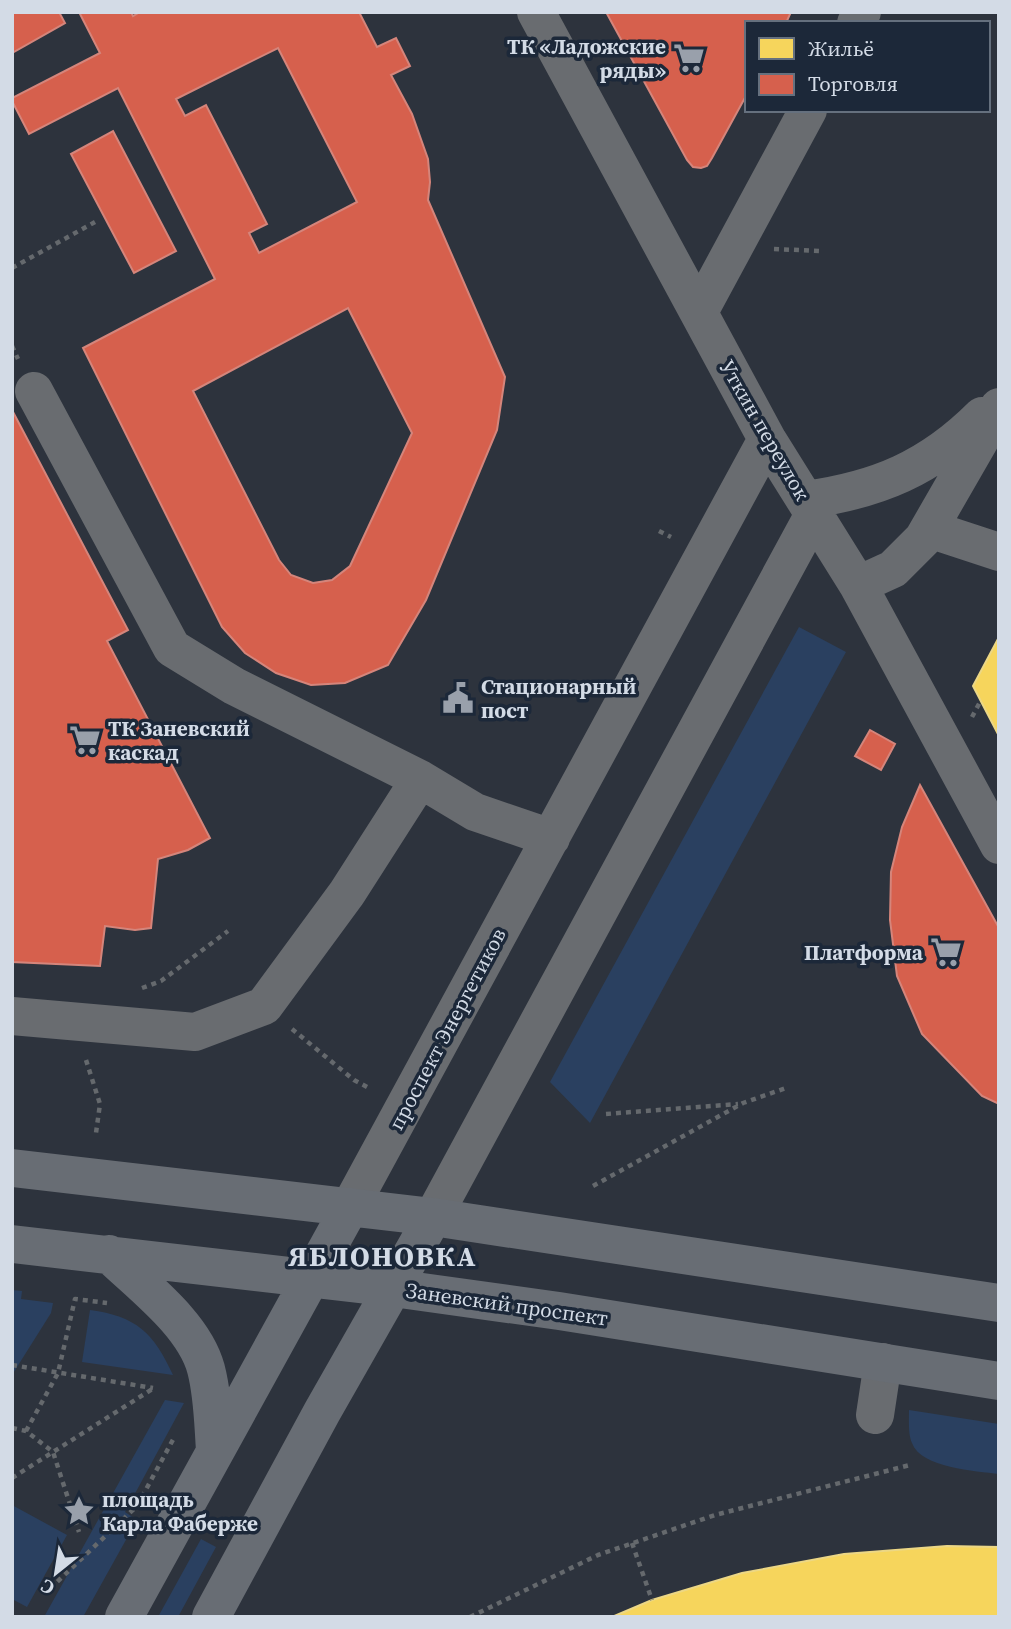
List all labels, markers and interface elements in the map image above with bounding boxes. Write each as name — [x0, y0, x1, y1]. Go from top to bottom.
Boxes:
legend — [745, 21, 990, 112]
place label: ТК «Ладожские ряды» — [507, 32, 666, 85]
text: Жильё — [808, 34, 874, 63]
supermarket icon: ТК «Ладожские ряды» — [672, 41, 706, 75]
text: Торговля — [808, 69, 898, 98]
street label: Уткин переулок — [713, 354, 817, 506]
place label: Стационарный пост — [481, 672, 637, 725]
public building icon: Стационарный пост — [441, 681, 475, 715]
place label: ТК Заневский каскад — [108, 714, 250, 767]
supermarket icon: ТК Заневский каскад — [68, 723, 102, 757]
street label: проспект Энергетиков — [381, 923, 513, 1135]
supermarket icon: Платформа — [929, 935, 963, 969]
place label: Платформа — [804, 938, 924, 967]
district label: ЯБЛОНОВКА — [288, 1237, 478, 1275]
street label: Заневский проспект — [404, 1275, 610, 1333]
place label: площадь Карла Фаберже — [102, 1485, 258, 1538]
place icon: площадь Карла Фаберже — [62, 1494, 96, 1528]
north arrow — [21, 1538, 91, 1608]
text: С — [36, 1573, 59, 1602]

